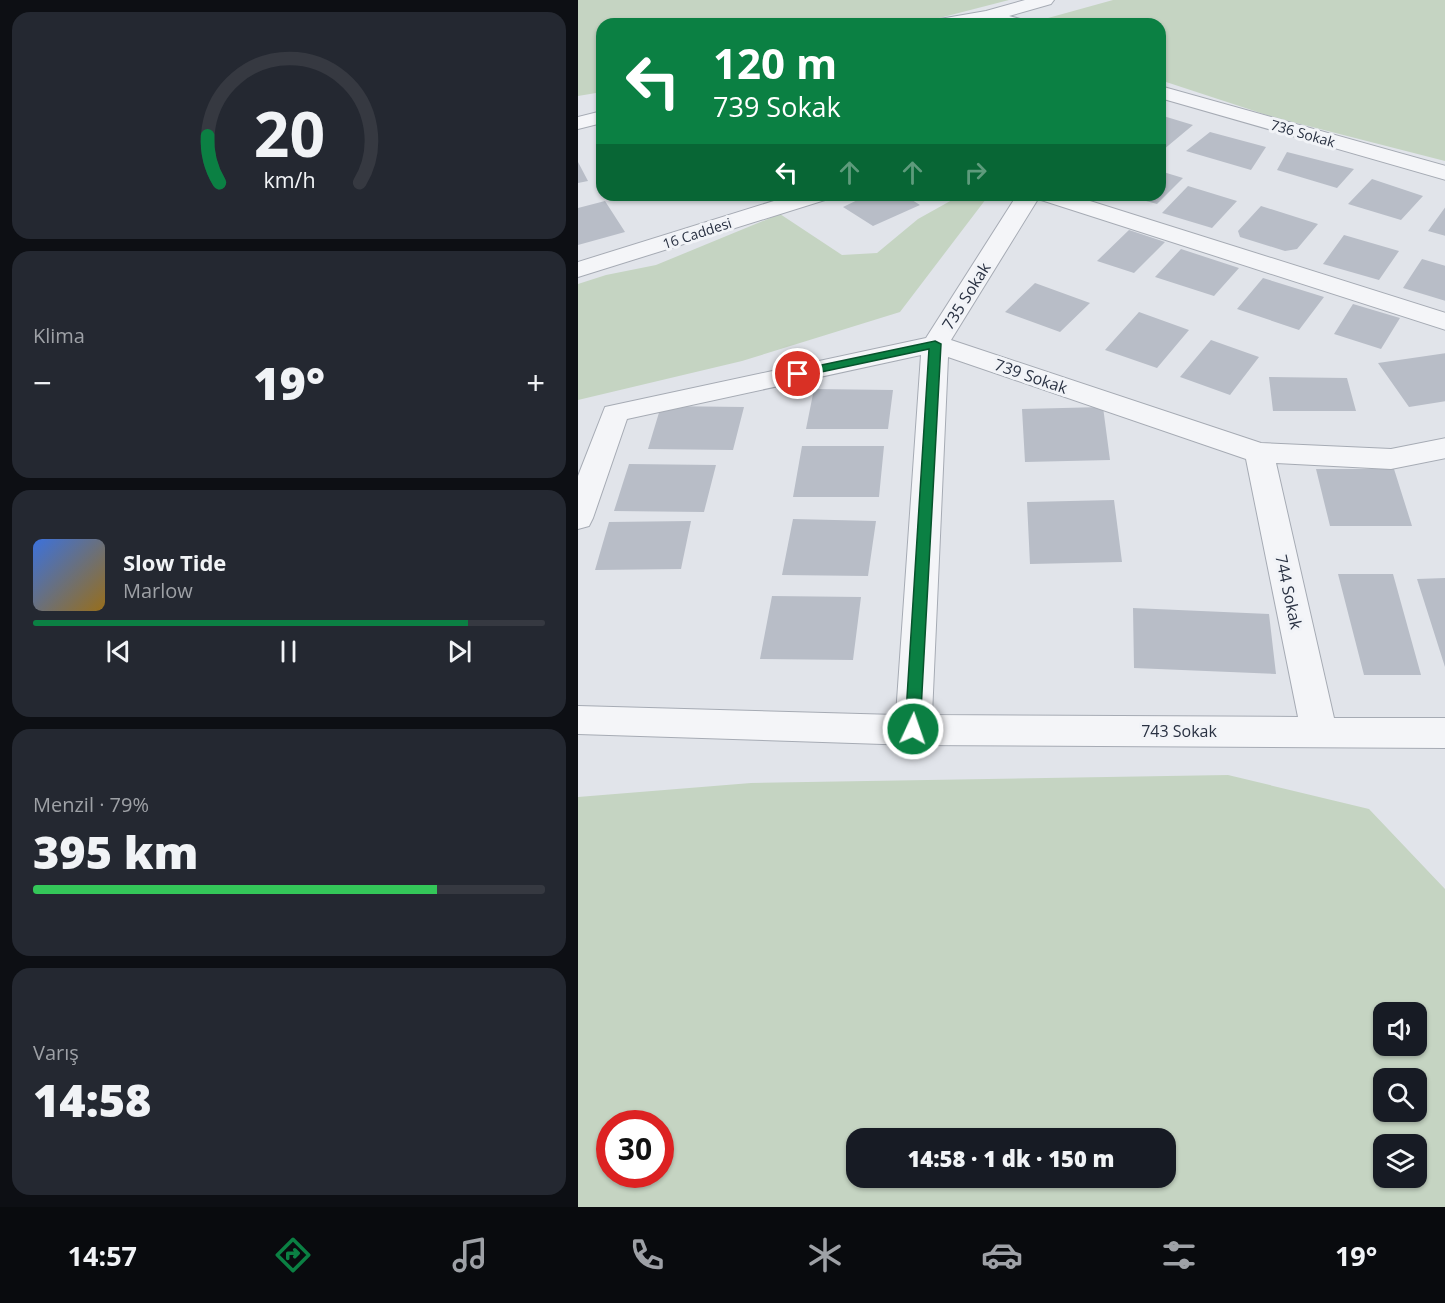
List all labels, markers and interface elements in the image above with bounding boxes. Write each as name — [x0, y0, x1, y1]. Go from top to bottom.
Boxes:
text: 120 m — [713, 34, 837, 91]
icon: left — [614, 42, 692, 120]
text: 739 Sokak — [713, 88, 841, 125]
text: 20 — [253, 90, 325, 175]
street label: 736 Sokak — [1269, 115, 1338, 151]
icon: left — [770, 156, 803, 189]
icon: ahead — [833, 156, 866, 189]
icon: ahead — [896, 156, 929, 189]
icon: right — [959, 156, 992, 189]
text: km/h — [263, 165, 315, 194]
street label: 16 Caddesi — [660, 213, 734, 253]
street label: 735 Sokak — [937, 258, 996, 334]
text: Klima — [33, 322, 85, 349]
pin — [772, 348, 823, 399]
text: 19° — [253, 352, 325, 413]
street label: 739 Sokak — [992, 353, 1071, 399]
icon: arrive — [781, 357, 814, 390]
text: − — [33, 360, 52, 405]
text: + — [526, 360, 545, 405]
text: Slow Tide — [123, 547, 226, 577]
street label: 744 Sokak — [1270, 553, 1308, 632]
text: Marlow — [123, 577, 193, 604]
icon: previous — [102, 635, 135, 668]
icon: pause — [272, 635, 305, 668]
icon: next — [443, 635, 476, 668]
position arrow — [881, 697, 945, 761]
street label: 743 Sokak — [1141, 720, 1217, 742]
text: Menzil · 79% — [33, 791, 149, 818]
text: 395 km — [33, 821, 198, 882]
map controls — [1373, 1002, 1427, 1188]
button: sound — [1373, 1002, 1427, 1056]
text: Varış — [33, 1039, 79, 1066]
button: search — [1373, 1068, 1427, 1122]
text: 14:58 — [33, 1069, 151, 1130]
speed limit sign: 30 — [596, 1110, 674, 1188]
button: layers — [1373, 1134, 1427, 1188]
text: 14:58 · 1 dk · 150 m — [907, 1143, 1115, 1173]
icon: directions — [272, 1234, 314, 1276]
icon: music — [449, 1234, 491, 1276]
icon: phone — [626, 1234, 668, 1276]
icon: climate — [804, 1234, 846, 1276]
icon: car — [981, 1234, 1023, 1276]
icon: filters — [1158, 1234, 1200, 1276]
text: 14:57 — [68, 1237, 137, 1274]
text: 19° — [1335, 1237, 1377, 1274]

